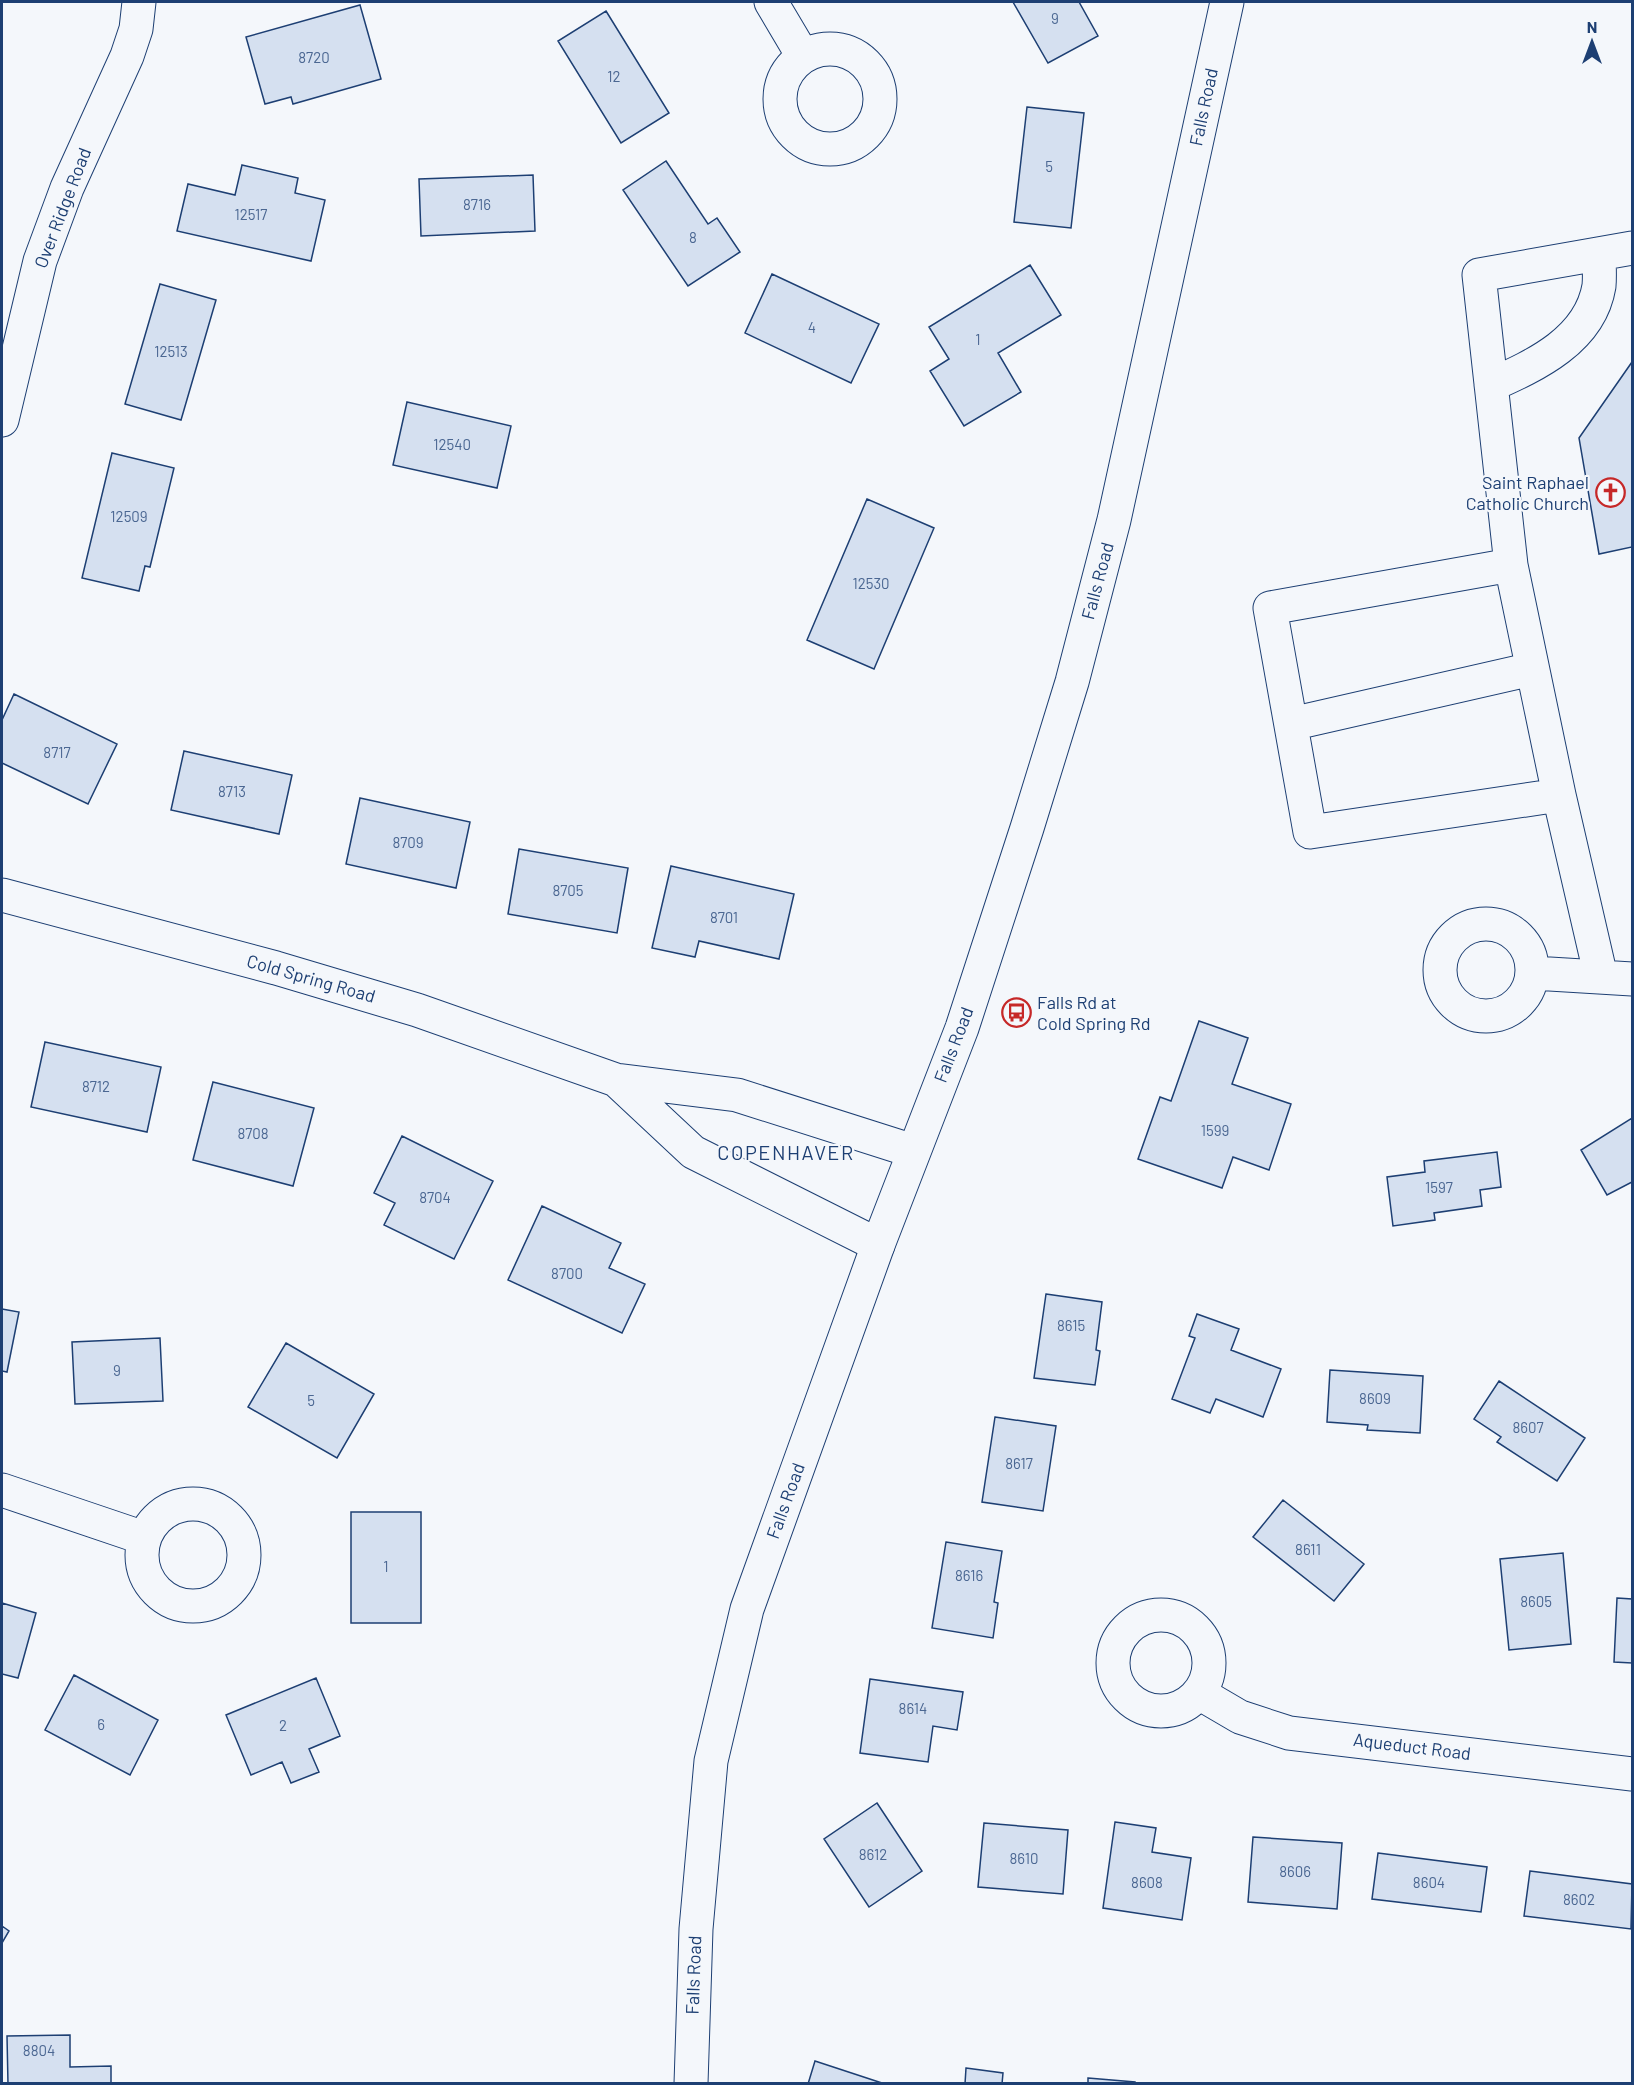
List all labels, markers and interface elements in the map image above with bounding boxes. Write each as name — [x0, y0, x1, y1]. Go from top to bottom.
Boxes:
house number: 9 — [1051, 9, 1059, 27]
north arrow — [1562, 12, 1622, 72]
text: N — [1587, 17, 1597, 36]
house number: 8720 — [298, 48, 330, 66]
street label: Falls Road — [1184, 66, 1222, 148]
house number: 12 — [607, 67, 621, 85]
street label: Over Ridge Road — [29, 144, 95, 271]
house number: 5 — [1045, 157, 1053, 175]
house number: 8716 — [463, 195, 491, 213]
house number: 12517 — [235, 205, 267, 223]
house number: 8 — [689, 228, 697, 246]
house number: 4 — [808, 318, 816, 336]
house number: 1 — [975, 330, 981, 348]
house number: 12513 — [154, 342, 188, 360]
house number: 12540 — [433, 435, 471, 453]
place label: Saint Raphael Catholic Church — [1466, 471, 1589, 514]
church icon: Saint Raphael Catholic Church — [1594, 477, 1626, 509]
house number: 12509 — [110, 507, 148, 525]
street label: Falls Road — [1076, 540, 1118, 622]
house number: 12530 — [852, 574, 890, 592]
house number: 8717 — [43, 743, 71, 761]
house number: 8713 — [218, 782, 246, 800]
house number: 8709 — [392, 833, 424, 851]
house number: 8705 — [552, 881, 584, 899]
house number: 8701 — [710, 908, 738, 926]
street label: Cold Spring Road — [245, 949, 378, 1007]
place label: Falls Rd at Cold Spring Rd — [1037, 991, 1151, 1034]
bus stop icon: Falls Rd at Cold Spring Rd — [1000, 997, 1032, 1029]
street label: Falls Road — [929, 1004, 978, 1086]
house number: 8712 — [82, 1077, 110, 1095]
house number: 1599 — [1201, 1121, 1229, 1139]
house number: 8708 — [237, 1124, 269, 1142]
district label: COPENHAVER — [717, 1140, 855, 1164]
house number: 1597 — [1425, 1178, 1453, 1196]
house number: 8704 — [419, 1188, 451, 1206]
house number: 8700 — [551, 1264, 583, 1282]
house number: 8615 — [1057, 1316, 1085, 1334]
house number: 9 — [113, 1361, 121, 1379]
house number: 8609 — [1359, 1389, 1391, 1407]
house number: 5 — [307, 1391, 315, 1409]
house number: 8607 — [1512, 1418, 1544, 1436]
house number: 8617 — [1005, 1454, 1033, 1472]
street label: Falls Road — [761, 1460, 809, 1542]
house number: 8611 — [1295, 1540, 1321, 1558]
house number: 1 — [383, 1557, 389, 1575]
house number: 8616 — [955, 1566, 983, 1584]
house number: 8605 — [1520, 1592, 1552, 1610]
house number: 8614 — [899, 1699, 927, 1717]
house number: 6 — [97, 1715, 105, 1733]
house number: 2 — [279, 1716, 287, 1734]
street label: Aqueduct Road — [1352, 1728, 1472, 1764]
house number: 8612 — [859, 1845, 887, 1863]
house number: 8610 — [1010, 1849, 1039, 1867]
house number: 8606 — [1279, 1862, 1311, 1880]
house number: 8608 — [1131, 1873, 1163, 1891]
house number: 8604 — [1413, 1873, 1445, 1891]
house number: 8602 — [1563, 1890, 1595, 1908]
street label: Falls Road — [681, 1935, 705, 2015]
house number: 8804 — [23, 2041, 55, 2059]

